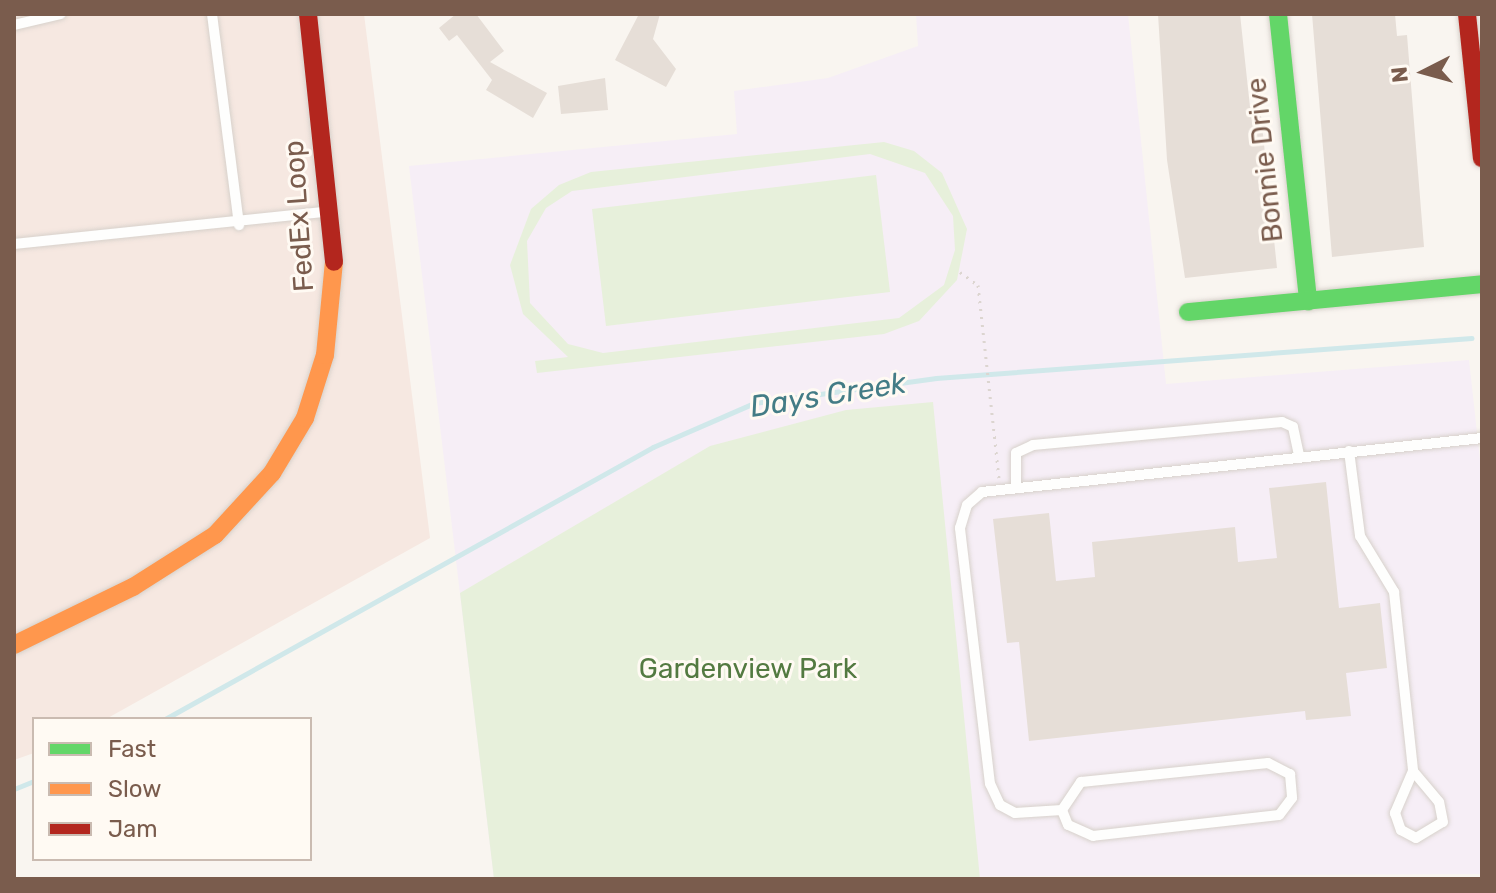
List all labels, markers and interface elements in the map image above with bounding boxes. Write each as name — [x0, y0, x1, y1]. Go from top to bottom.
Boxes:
north arrow — [1384, 32, 1464, 112]
text: N — [1385, 65, 1414, 84]
street label: Bonnie Drive — [1240, 76, 1290, 244]
street label: FedEx Loop — [277, 139, 321, 293]
water label: Days Creek — [747, 365, 909, 425]
park label: Gardenview Park — [639, 652, 857, 686]
legend — [32, 717, 312, 861]
text: Fast — [108, 735, 156, 763]
text: Slow — [108, 775, 161, 803]
text: Jam — [108, 815, 158, 843]

